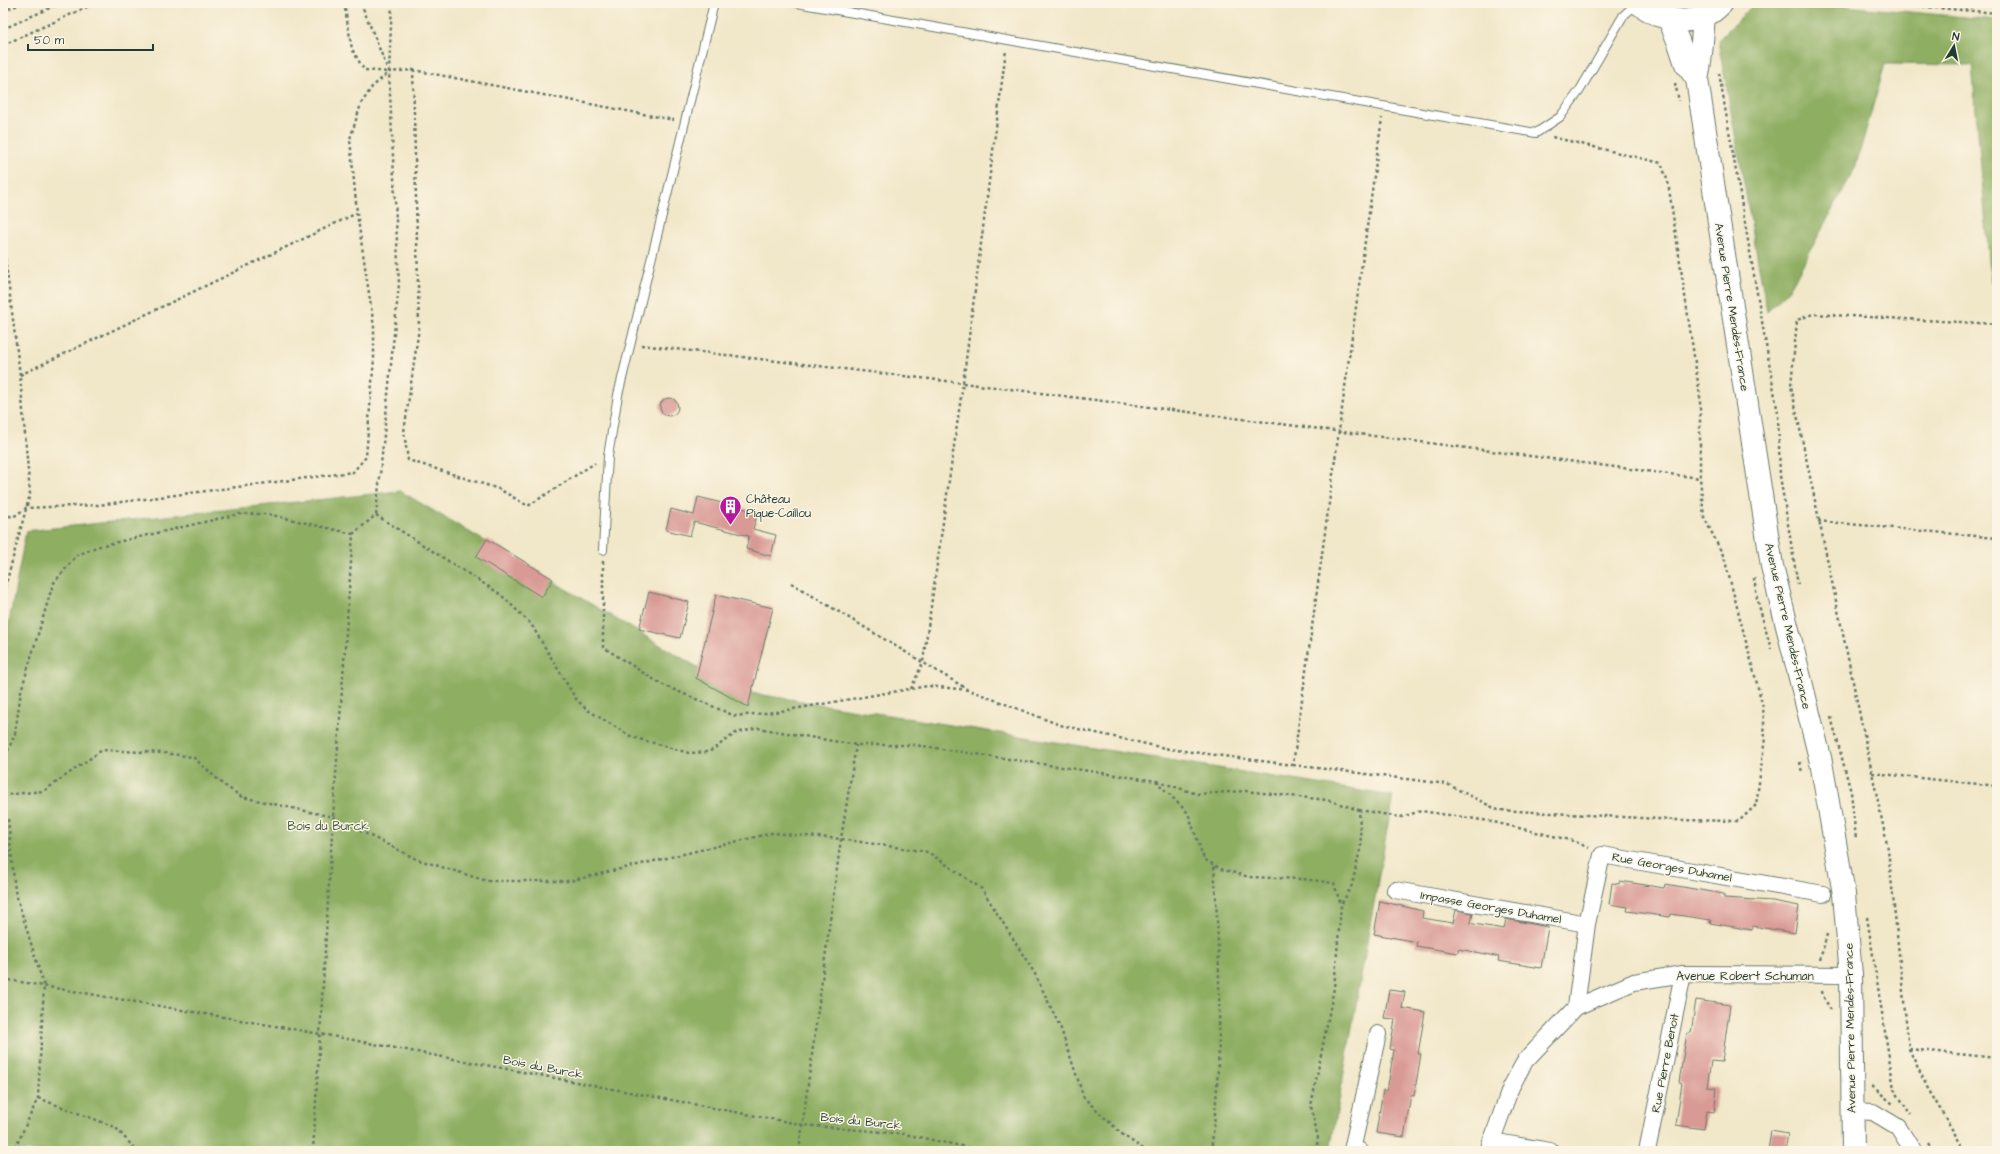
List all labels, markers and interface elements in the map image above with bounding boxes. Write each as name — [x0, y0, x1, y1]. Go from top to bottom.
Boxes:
scale bar — [28, 26, 153, 52]
north arrow — [1934, 26, 1974, 66]
text: N — [1951, 29, 1960, 45]
text: 50 m — [34, 32, 65, 49]
street label: Avenue Pierre Mendès-France — [1710, 222, 1753, 393]
place label: Château Pique-Caillou — [746, 491, 811, 522]
building icon: Château Pique-Caillou — [718, 493, 744, 526]
street label: Avenue Pierre Mendès-France — [1760, 541, 1815, 711]
park label: Bois du Burck — [287, 818, 369, 835]
street label: Rue Georges Duhamel — [1611, 849, 1733, 887]
street label: Impasse Georges Duhamel — [1419, 887, 1563, 929]
street label: Avenue Pierre Mendès-France — [1841, 942, 1860, 1113]
street label: Avenue Robert Schuman — [1676, 968, 1814, 985]
street label: Rue Pierre Benoit — [1648, 1012, 1683, 1114]
street label: Bois du Burck — [501, 1051, 585, 1084]
street label: Bois du Burck — [820, 1109, 903, 1134]

